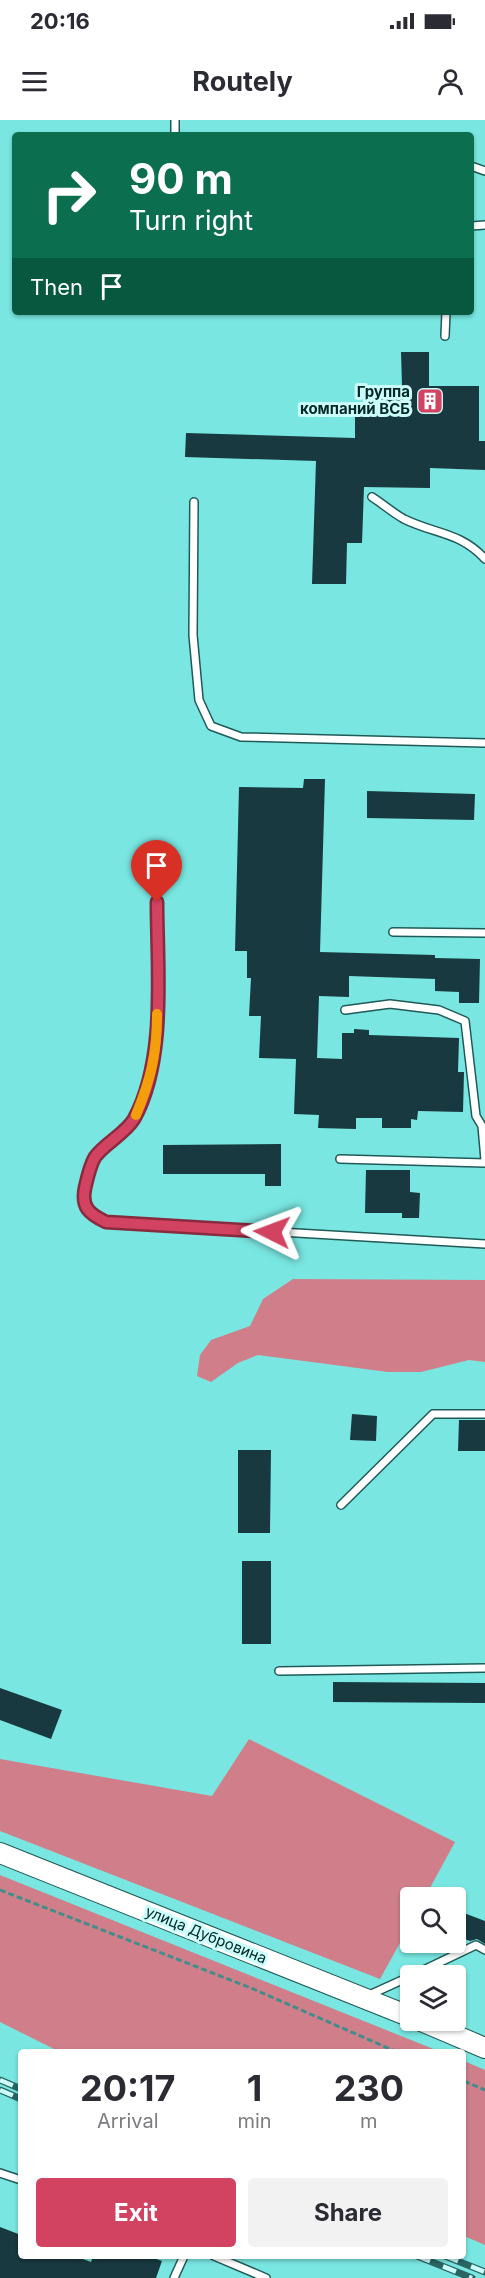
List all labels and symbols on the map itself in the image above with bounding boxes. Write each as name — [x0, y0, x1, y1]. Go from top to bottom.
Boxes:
place label: Группа компаний ВСБ — [300, 382, 410, 418]
building icon: Группа компаний ВСБ — [415, 386, 445, 416]
pin — [131, 840, 182, 902]
position arrow — [240, 1200, 304, 1264]
street label: улица Дубровина — [143, 1902, 270, 1968]

